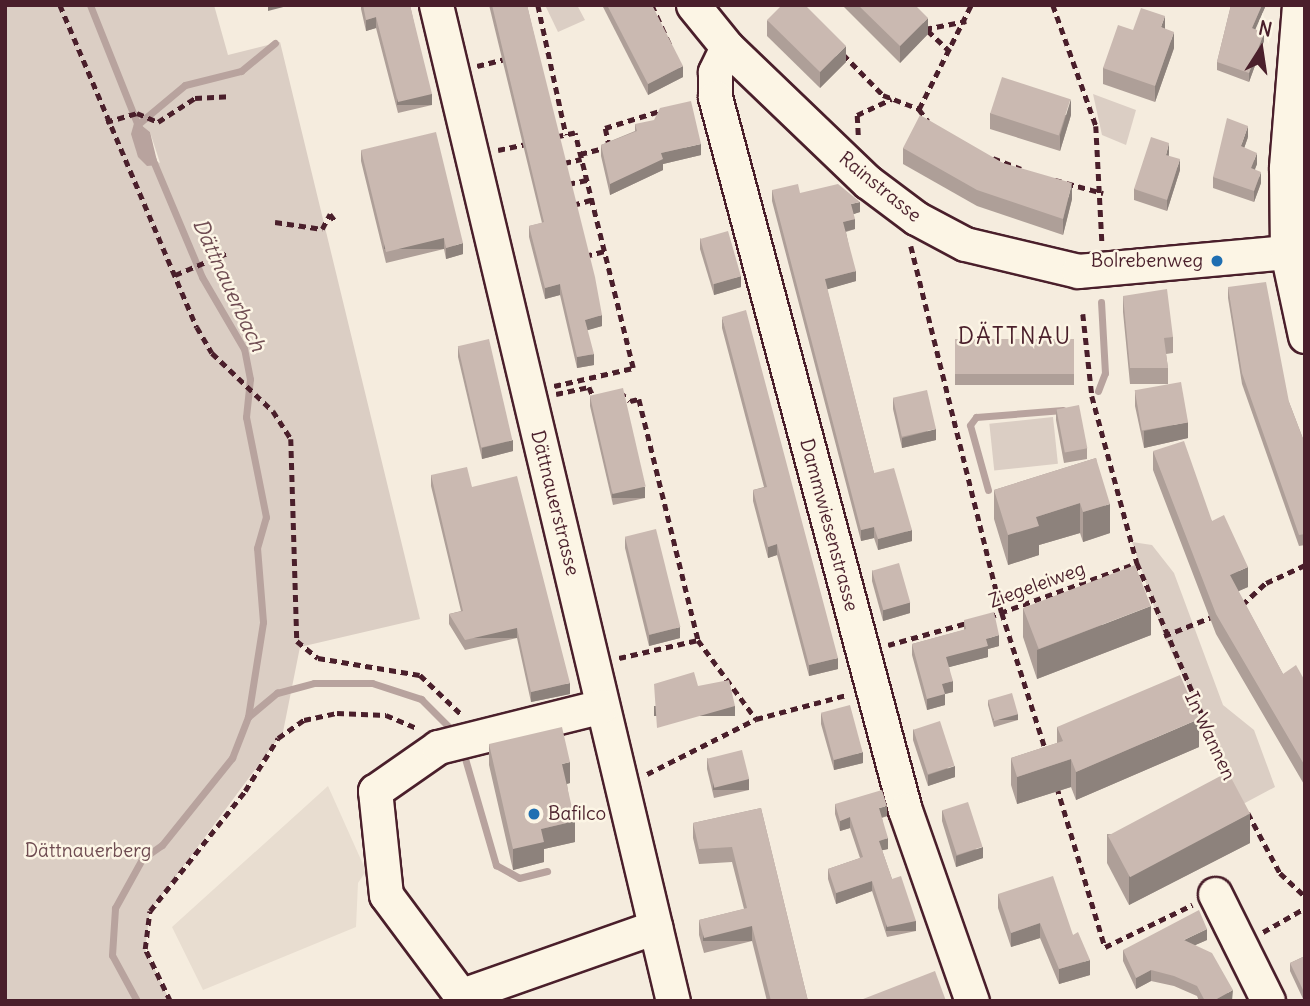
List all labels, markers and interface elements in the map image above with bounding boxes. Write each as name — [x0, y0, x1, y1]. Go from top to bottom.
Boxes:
north arrow — [1226, 14, 1296, 84]
text: N — [1256, 15, 1274, 42]
street label: Rainstrasse — [834, 147, 926, 227]
water label: Dättnauerbach — [187, 215, 271, 355]
place label: Bolrebenweg — [1091, 250, 1203, 272]
marker: Bolrebenweg — [1209, 253, 1225, 269]
district label: DÄTTNAU — [959, 322, 1071, 350]
street label: Dättnauerstrasse — [526, 428, 584, 578]
street label: Dammwiesenstrasse — [795, 436, 863, 614]
street label: Ziegeleiweg — [986, 557, 1088, 613]
street label: In Wannen — [1180, 688, 1240, 784]
place label: Bafilco — [548, 803, 606, 825]
marker: Bafilco — [526, 806, 542, 822]
park label: Dättnauerberg — [25, 840, 151, 862]

